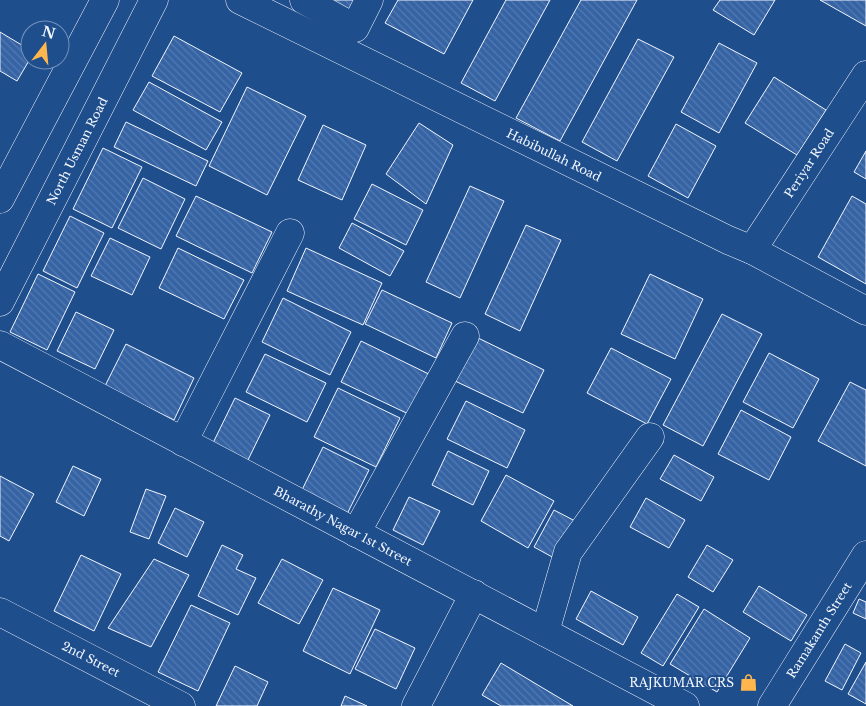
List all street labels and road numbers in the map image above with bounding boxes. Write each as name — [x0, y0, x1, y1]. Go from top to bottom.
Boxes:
street label: North Usman Road — [43, 95, 111, 207]
street label: Habibullah Road — [504, 126, 604, 184]
street label: Periyar Road — [781, 126, 837, 200]
street label: Bharathy Nagar 1st Street — [271, 483, 415, 569]
street label: Ramakanth Street — [783, 579, 855, 681]
street label: 2nd Street — [59, 638, 123, 680]

